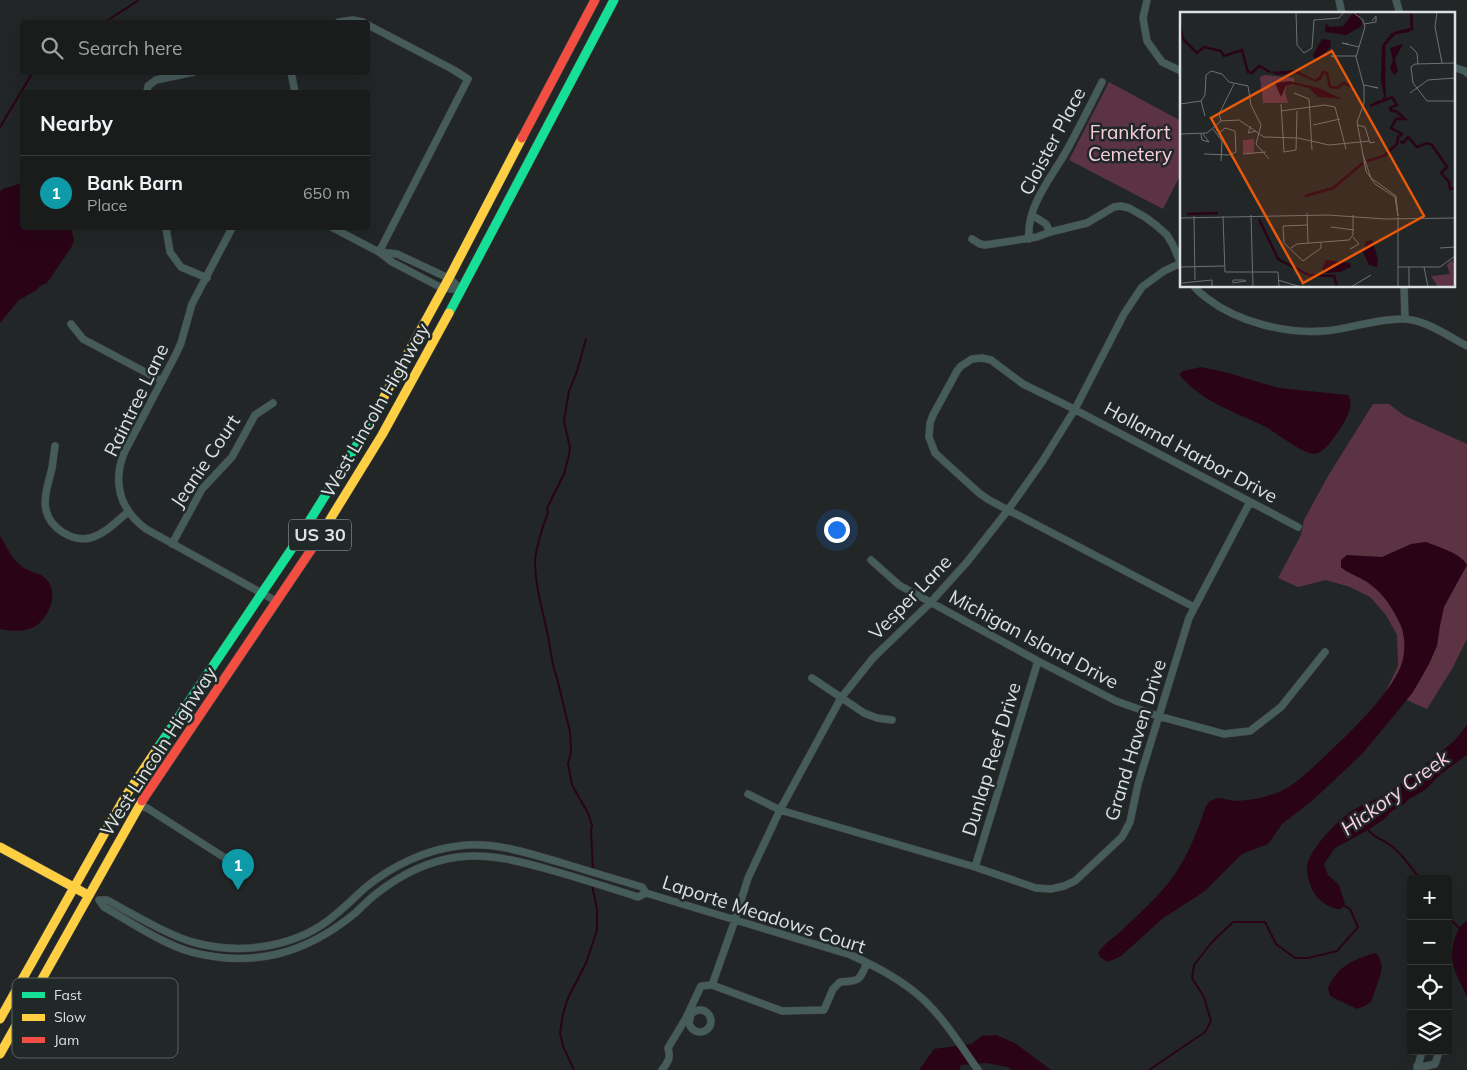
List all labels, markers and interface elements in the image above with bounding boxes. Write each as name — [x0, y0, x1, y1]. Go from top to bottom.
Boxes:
inset map — [1180, 12, 1454, 288]
search box — [20, 20, 370, 75]
icon: search — [38, 34, 66, 62]
text: Search here — [78, 36, 182, 60]
street label: Cloister Place — [1014, 83, 1090, 199]
text: Nearby — [40, 110, 113, 136]
park label: Frankfort Cemetery — [1088, 120, 1172, 166]
text: Bank Barn — [87, 171, 183, 195]
text: 1 — [51, 183, 61, 203]
text: 650 m — [303, 183, 350, 203]
text: Place — [87, 195, 127, 215]
street label: West Lincoln Highway — [315, 319, 435, 501]
street label: Raintree Lane — [98, 340, 174, 460]
street label: Hollarnd Harbor Drive — [1100, 396, 1282, 508]
street label: Jeanie Court — [165, 410, 245, 512]
your location — [824, 517, 850, 543]
road number: US 30 — [289, 520, 351, 550]
street label: Vesper Lane — [864, 550, 956, 644]
street label: Michigan Island Drive — [945, 584, 1123, 694]
street label: Grand Haven Drive — [1099, 656, 1171, 824]
street label: West Lincoln Highway — [94, 662, 222, 840]
street label: Dunlap Reef Drive — [956, 679, 1026, 839]
water label: Hickory Creek — [1336, 744, 1454, 840]
pin: 1 — [222, 849, 254, 890]
street label: Laporte Meadows Court — [659, 870, 869, 958]
map controls — [1407, 875, 1452, 1055]
button: + — [1407, 875, 1452, 920]
button: − — [1407, 920, 1452, 965]
button: locate — [1407, 965, 1452, 1010]
legend — [12, 978, 178, 1058]
text: Fast — [54, 986, 82, 1004]
text: Slow — [54, 1008, 86, 1026]
button: layers — [1407, 1010, 1452, 1055]
text: Jam — [54, 1031, 79, 1049]

